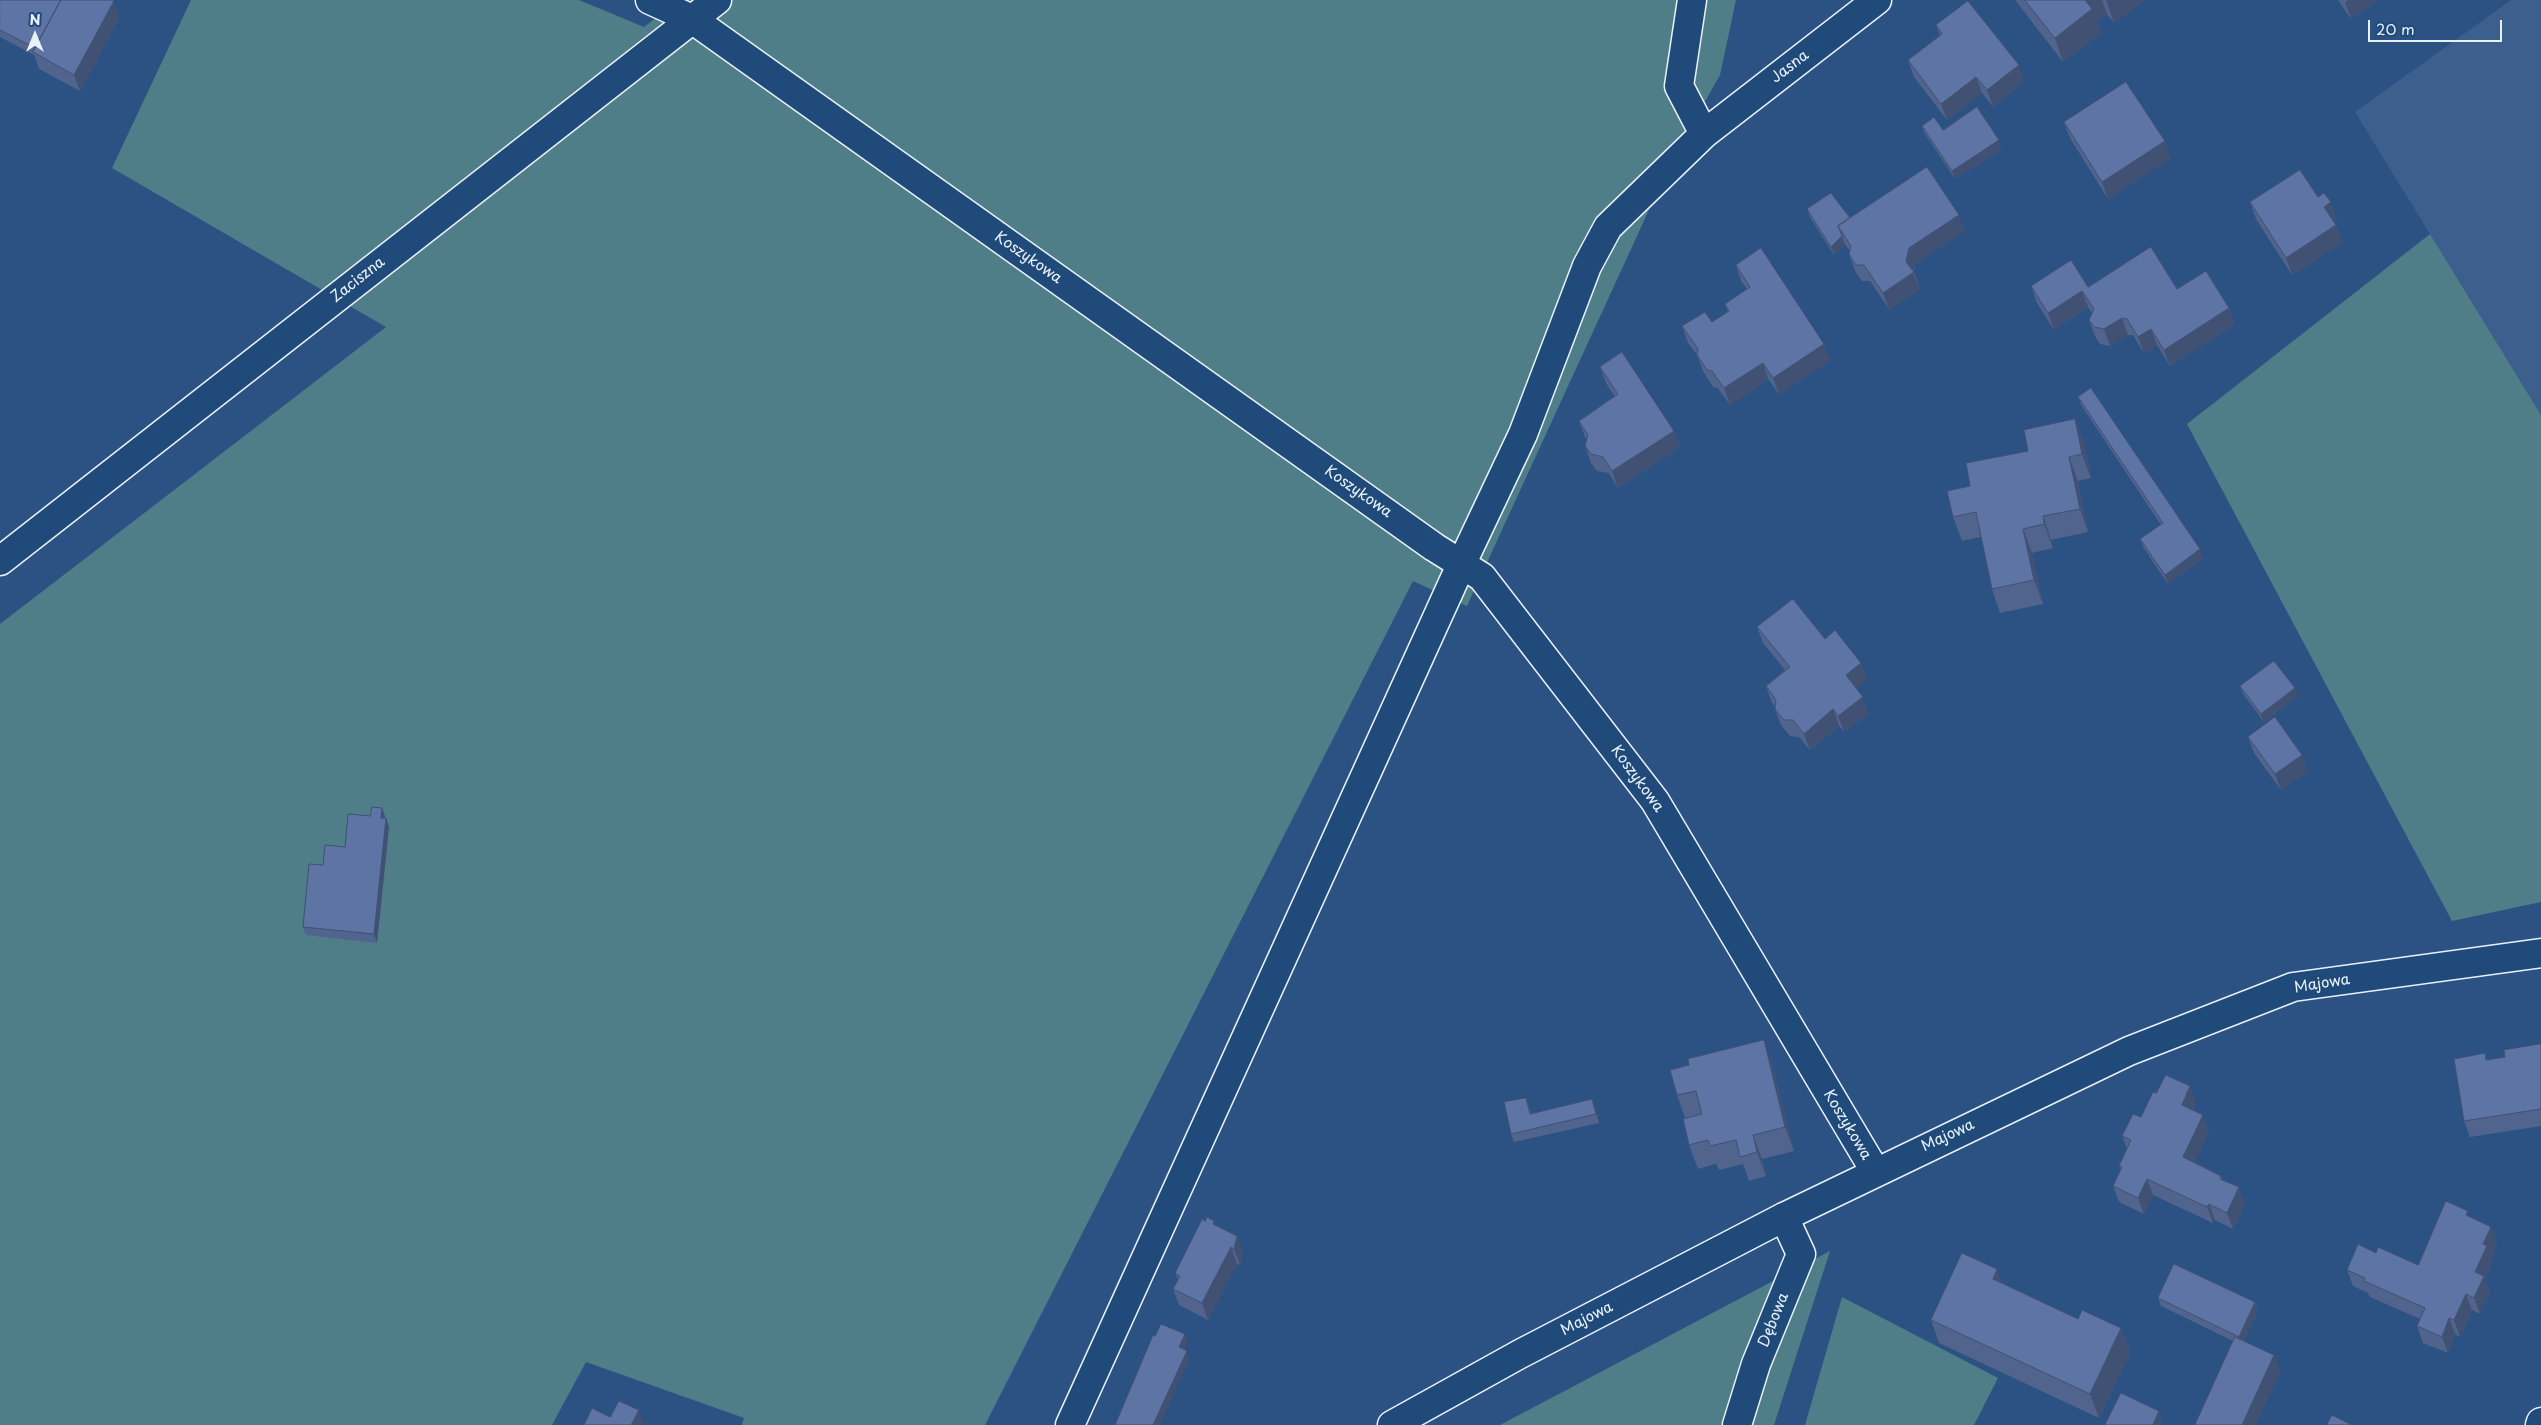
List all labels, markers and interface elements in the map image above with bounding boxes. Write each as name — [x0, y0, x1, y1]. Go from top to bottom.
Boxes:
text: N — [29, 9, 41, 30]
north arrow — [10, 10, 60, 60]
scale bar — [2371, 10, 2505, 42]
text: 20 m — [2376, 17, 2415, 40]
street label: Jasna — [1767, 47, 1813, 87]
street label: Koszykowa — [991, 228, 1065, 288]
street label: Zaciszna — [327, 253, 389, 307]
street label: Koszykowa — [1321, 462, 1395, 522]
street label: Koszykowa — [1607, 742, 1667, 816]
street label: Majowa — [2293, 971, 2351, 997]
street label: Koszykowa — [1819, 1087, 1875, 1163]
street label: Majowa — [1919, 1116, 1977, 1156]
street label: Dębowa — [1755, 1290, 1793, 1350]
street label: Majowa — [1558, 1298, 1616, 1340]

